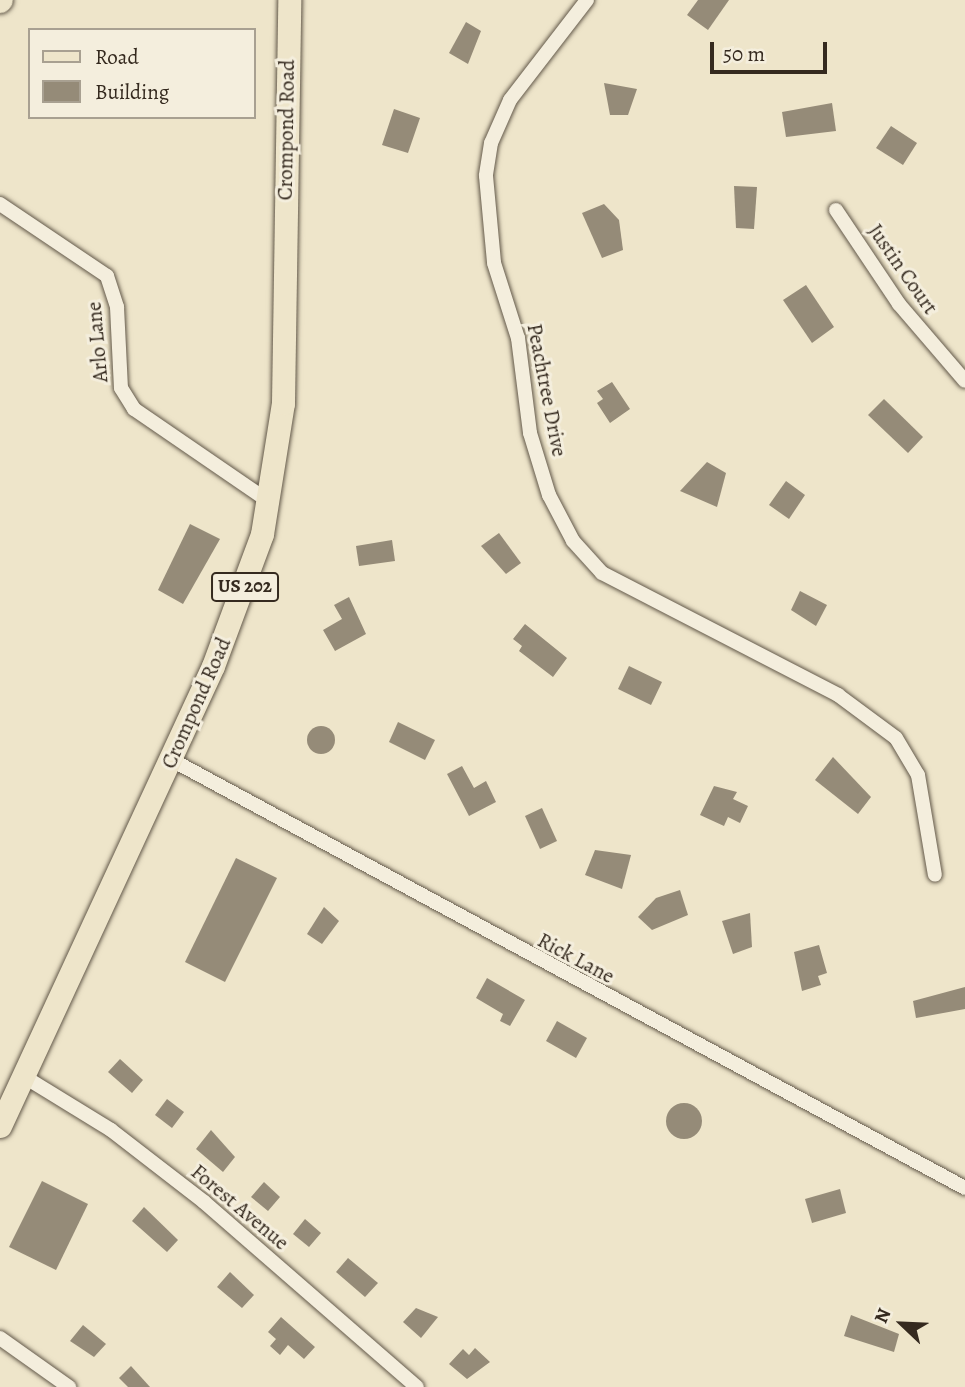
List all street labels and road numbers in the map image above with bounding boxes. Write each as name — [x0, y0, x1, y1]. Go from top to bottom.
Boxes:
street label: Crompond Road — [272, 59, 300, 201]
street label: Justin Court — [863, 219, 943, 319]
street label: Arlo Lane — [81, 301, 113, 383]
street label: Peachtree Drive — [522, 321, 572, 459]
road number: US 202 — [210, 572, 280, 602]
street label: Crompond Road — [156, 634, 236, 772]
street label: Rick Lane — [533, 927, 619, 989]
street label: Forest Avenue — [186, 1159, 294, 1255]

